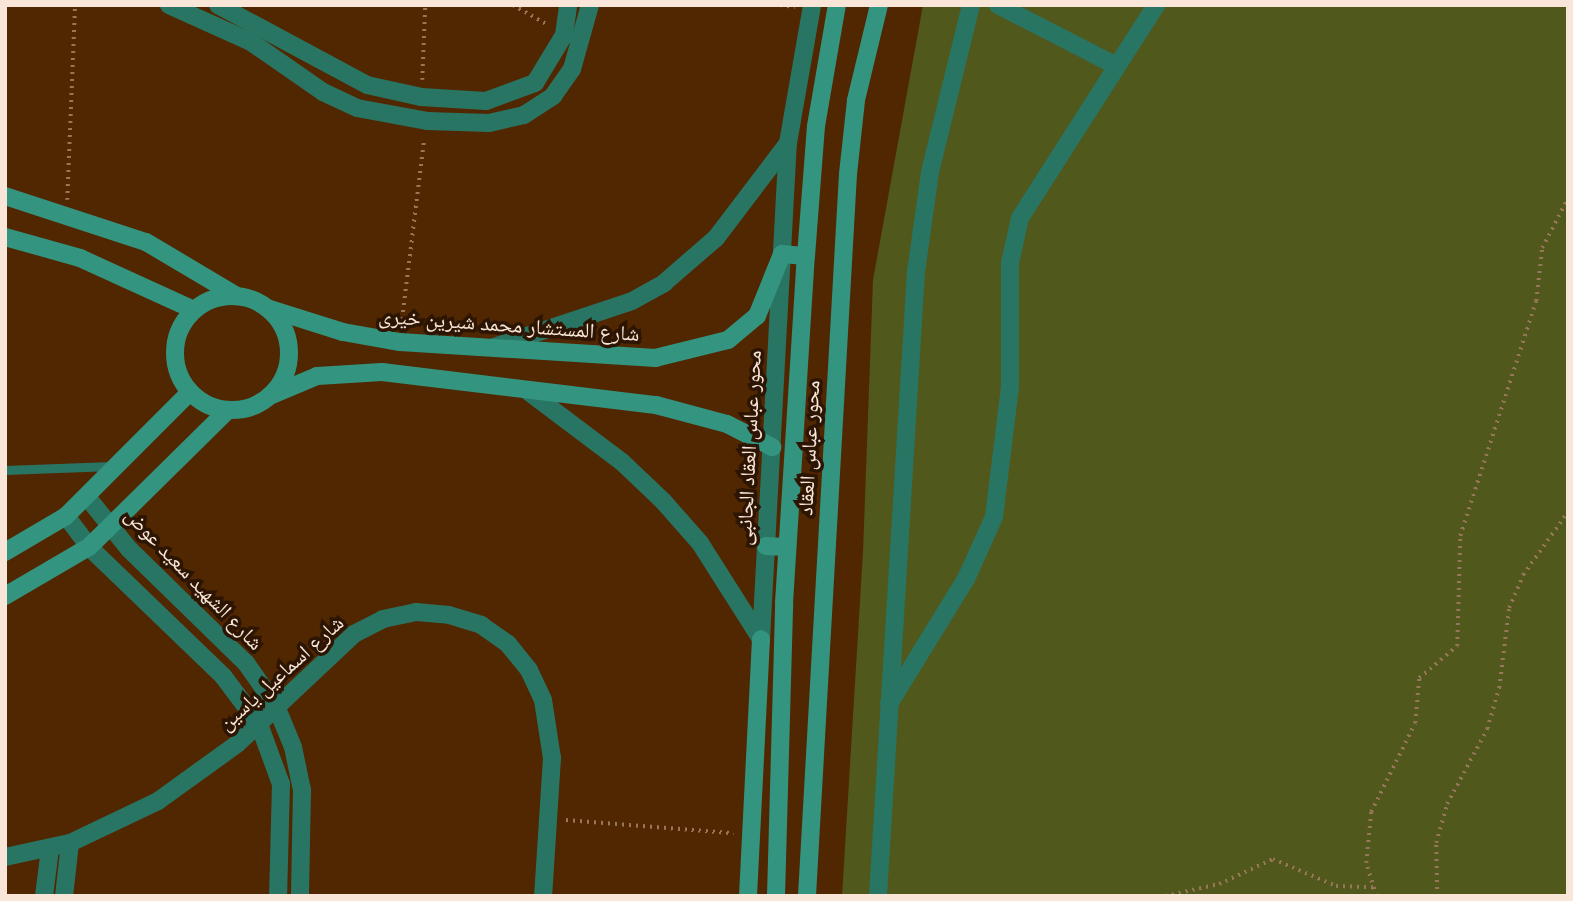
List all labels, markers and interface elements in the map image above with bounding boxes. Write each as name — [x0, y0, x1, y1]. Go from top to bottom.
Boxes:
street label: شارع المستشار محمد شيرين خيرى — [378, 303, 640, 347]
street label: محور عباس العقاد الجانبى — [731, 350, 767, 546]
street label: محور عباس العقاد — [793, 380, 825, 516]
street label: شارع الشهيد سعيد عوض — [120, 503, 268, 655]
street label: شارع اسماعيل ياسين — [213, 610, 349, 736]

